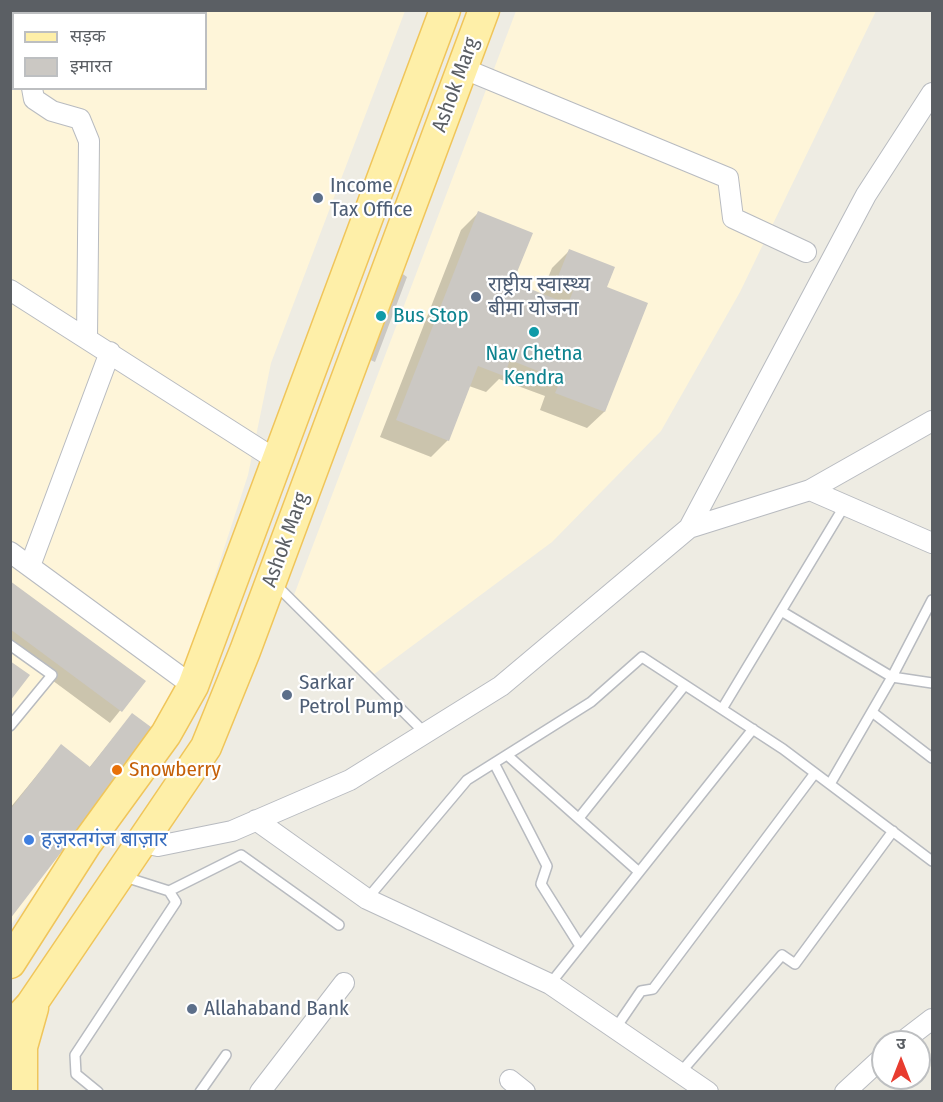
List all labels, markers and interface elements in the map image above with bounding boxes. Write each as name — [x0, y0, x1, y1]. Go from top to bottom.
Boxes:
legend — [12, 12, 207, 90]
text: सड़क — [70, 25, 106, 47]
street label: Ashok Marg — [427, 34, 485, 136]
text: इमारत — [70, 55, 112, 77]
place label: Income Tax Office — [330, 173, 413, 223]
marker: Income Tax Office — [311, 191, 325, 205]
place label: राष्ट्रीय स्वास्थ्य बीमा योजना — [488, 272, 590, 322]
marker: राष्ट्रीय स्वास्थ्य बीमा योजना — [469, 290, 483, 304]
place label: Bus Stop — [393, 303, 469, 329]
marker: Bus Stop — [374, 309, 388, 323]
marker: Nav Chetna Kendra — [527, 325, 541, 339]
place label: Nav Chetna Kendra — [485, 341, 583, 391]
street label: Ashok Marg — [257, 489, 315, 591]
place label: Sarkar Petrol Pump — [299, 670, 404, 720]
marker: Sarkar Petrol Pump — [280, 688, 294, 702]
place label: Snowberry — [129, 757, 221, 783]
marker: Snowberry — [110, 763, 124, 777]
place label: हज़रतगंज बाज़ार — [41, 827, 168, 853]
marker: हज़रतगंज बाज़ार — [22, 833, 36, 847]
place label: Allahaband Bank — [204, 996, 349, 1022]
marker: Allahaband Bank — [185, 1002, 199, 1016]
north arrow — [871, 1030, 931, 1090]
text: उ — [896, 1034, 906, 1053]

